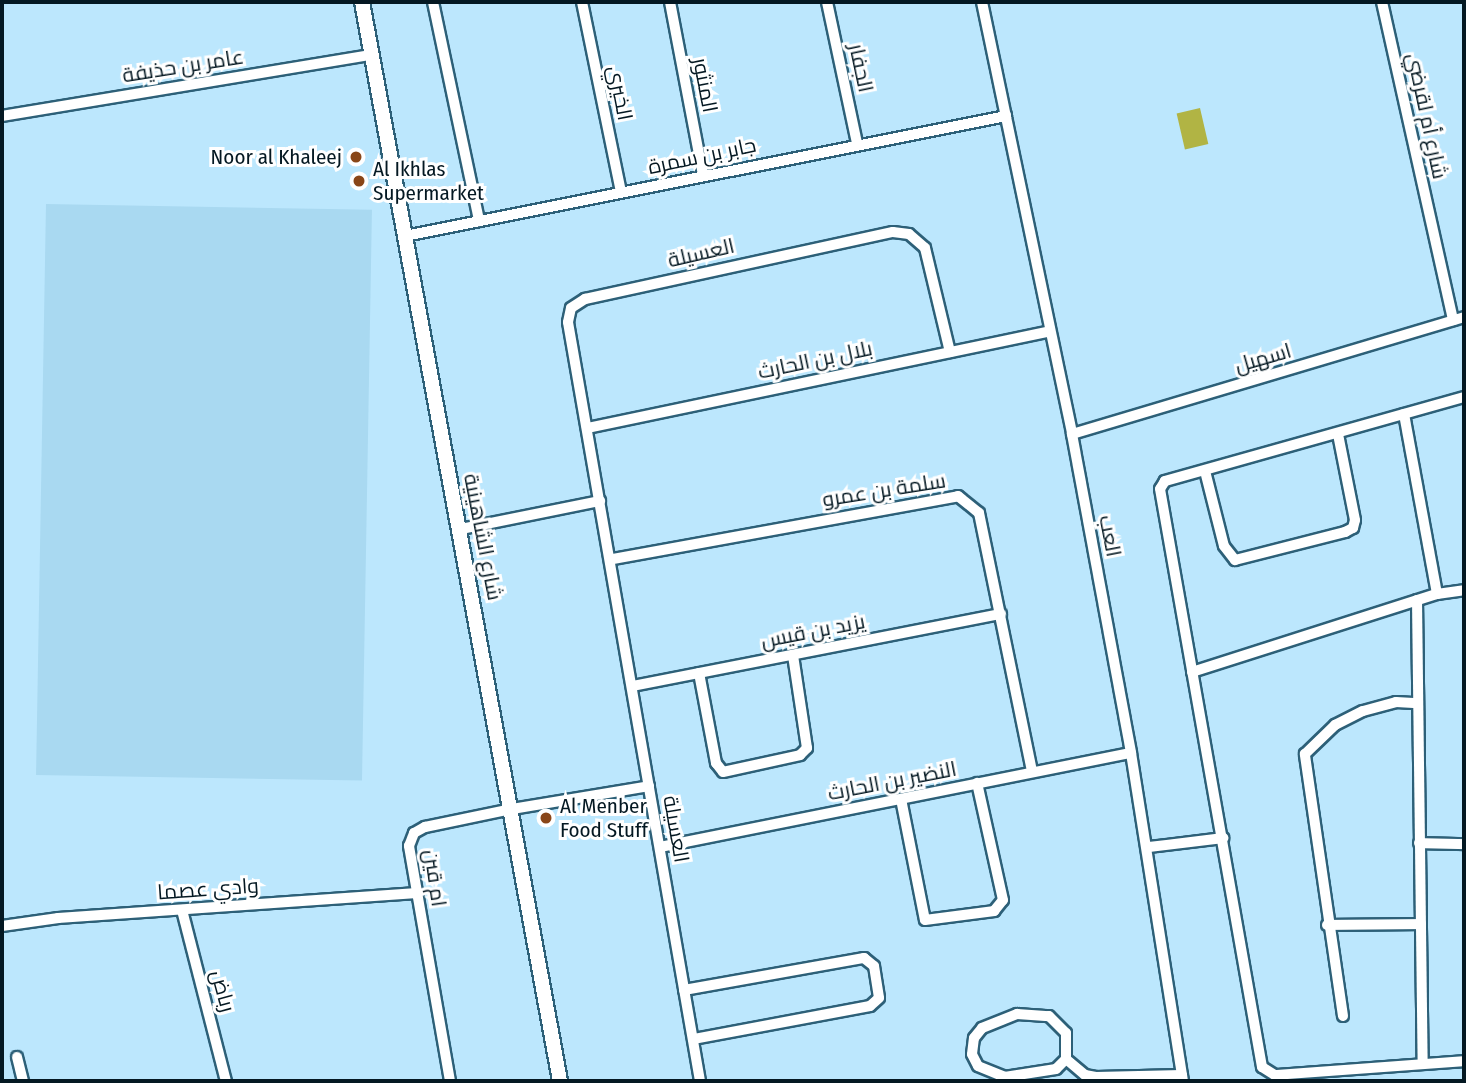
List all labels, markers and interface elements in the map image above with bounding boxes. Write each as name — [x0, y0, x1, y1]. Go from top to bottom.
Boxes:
street label: الجفار — [844, 41, 878, 95]
street label: عامر بن حذيفة — [120, 44, 246, 88]
street label: شارع أم لقرضي — [1401, 51, 1453, 181]
street label: المنثور — [687, 55, 723, 115]
street label: الخيري — [602, 63, 638, 123]
street label: جابر بن سمرة — [646, 132, 758, 180]
place label: Noor al Khaleej — [211, 144, 342, 170]
marker: Noor al Khaleej — [348, 149, 364, 165]
place label: Al Ikhlas Supermarket — [373, 156, 484, 206]
marker: Al Ikhlas Supermarket — [351, 173, 367, 189]
street label: العسيلة — [665, 233, 737, 273]
street label: بلال بن الحارث — [756, 336, 874, 384]
street label: اسهيل — [1232, 338, 1294, 378]
street label: سلمة بن عمرو — [820, 468, 948, 512]
street label: شارع الشاهينية — [458, 471, 508, 603]
street label: العب — [1094, 513, 1126, 559]
street label: يزيد بن قيس — [759, 609, 867, 653]
street label: النضير بن الحارث — [826, 756, 958, 806]
place label: Al Menber Food Stuff — [560, 793, 648, 843]
street label: العسيلة — [658, 794, 694, 864]
marker: Al Menber Food Stuff — [538, 810, 554, 826]
street label: ام قين — [419, 848, 451, 908]
street label: وادي عصما — [156, 873, 260, 905]
street label: رباض — [205, 967, 241, 1015]

